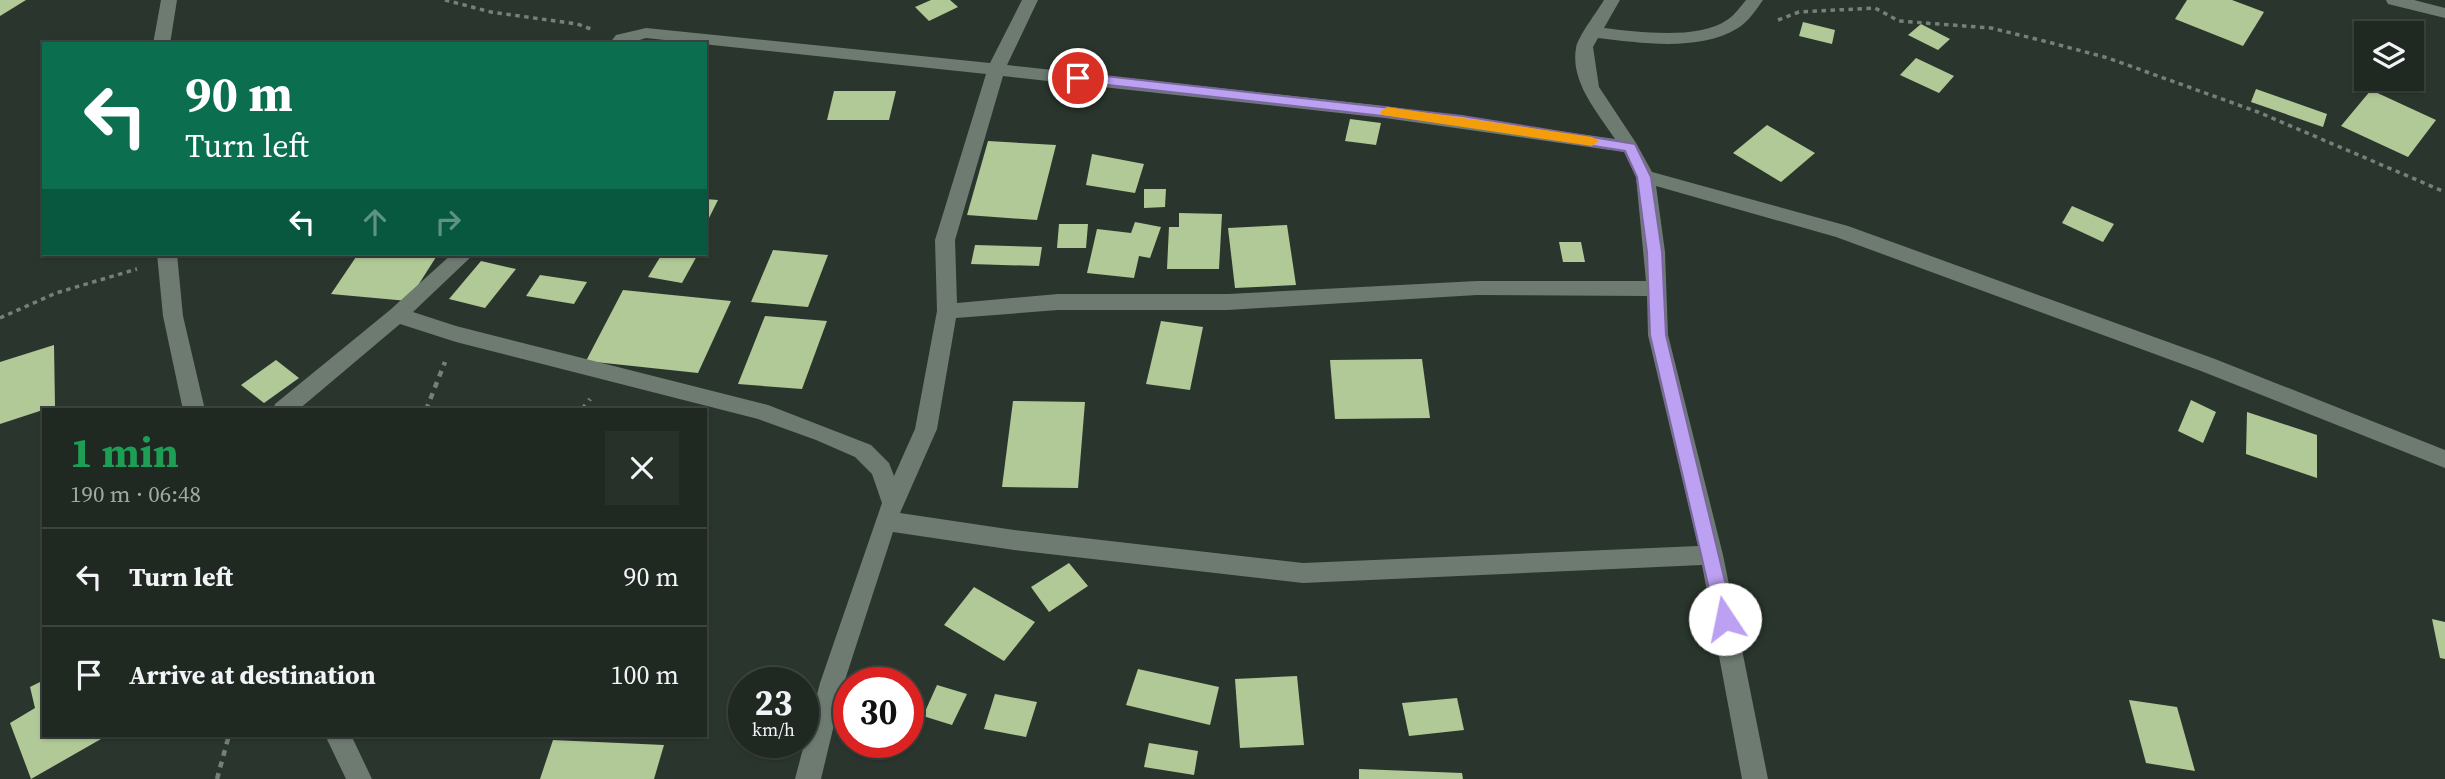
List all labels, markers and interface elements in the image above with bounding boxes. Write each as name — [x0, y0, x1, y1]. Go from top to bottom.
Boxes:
map controls — [2354, 21, 2424, 91]
button: layers — [2354, 21, 2424, 91]
pin — [1048, 48, 1108, 108]
icon: arrive — [1059, 59, 1097, 97]
text: 90 m — [185, 60, 293, 127]
icon: left — [70, 70, 161, 161]
text: Turn left — [185, 124, 309, 168]
icon: left — [283, 203, 321, 241]
icon: ahead — [356, 203, 394, 241]
icon: right — [429, 203, 467, 241]
text: 1 min — [70, 423, 179, 481]
button: close — [605, 431, 679, 505]
text: 190 m · 06:48 — [70, 478, 201, 510]
icon: left — [70, 558, 108, 596]
text: Turn left — [129, 559, 233, 595]
text: 90 m — [624, 559, 679, 595]
position arrow — [1688, 582, 1762, 656]
icon: arrive — [70, 656, 108, 694]
text: Arrive at destination — [129, 657, 376, 693]
text: 100 m — [611, 657, 679, 693]
speed limit sign: 30 — [833, 667, 924, 758]
text: 23 — [755, 679, 792, 727]
text: km/h — [752, 717, 795, 742]

